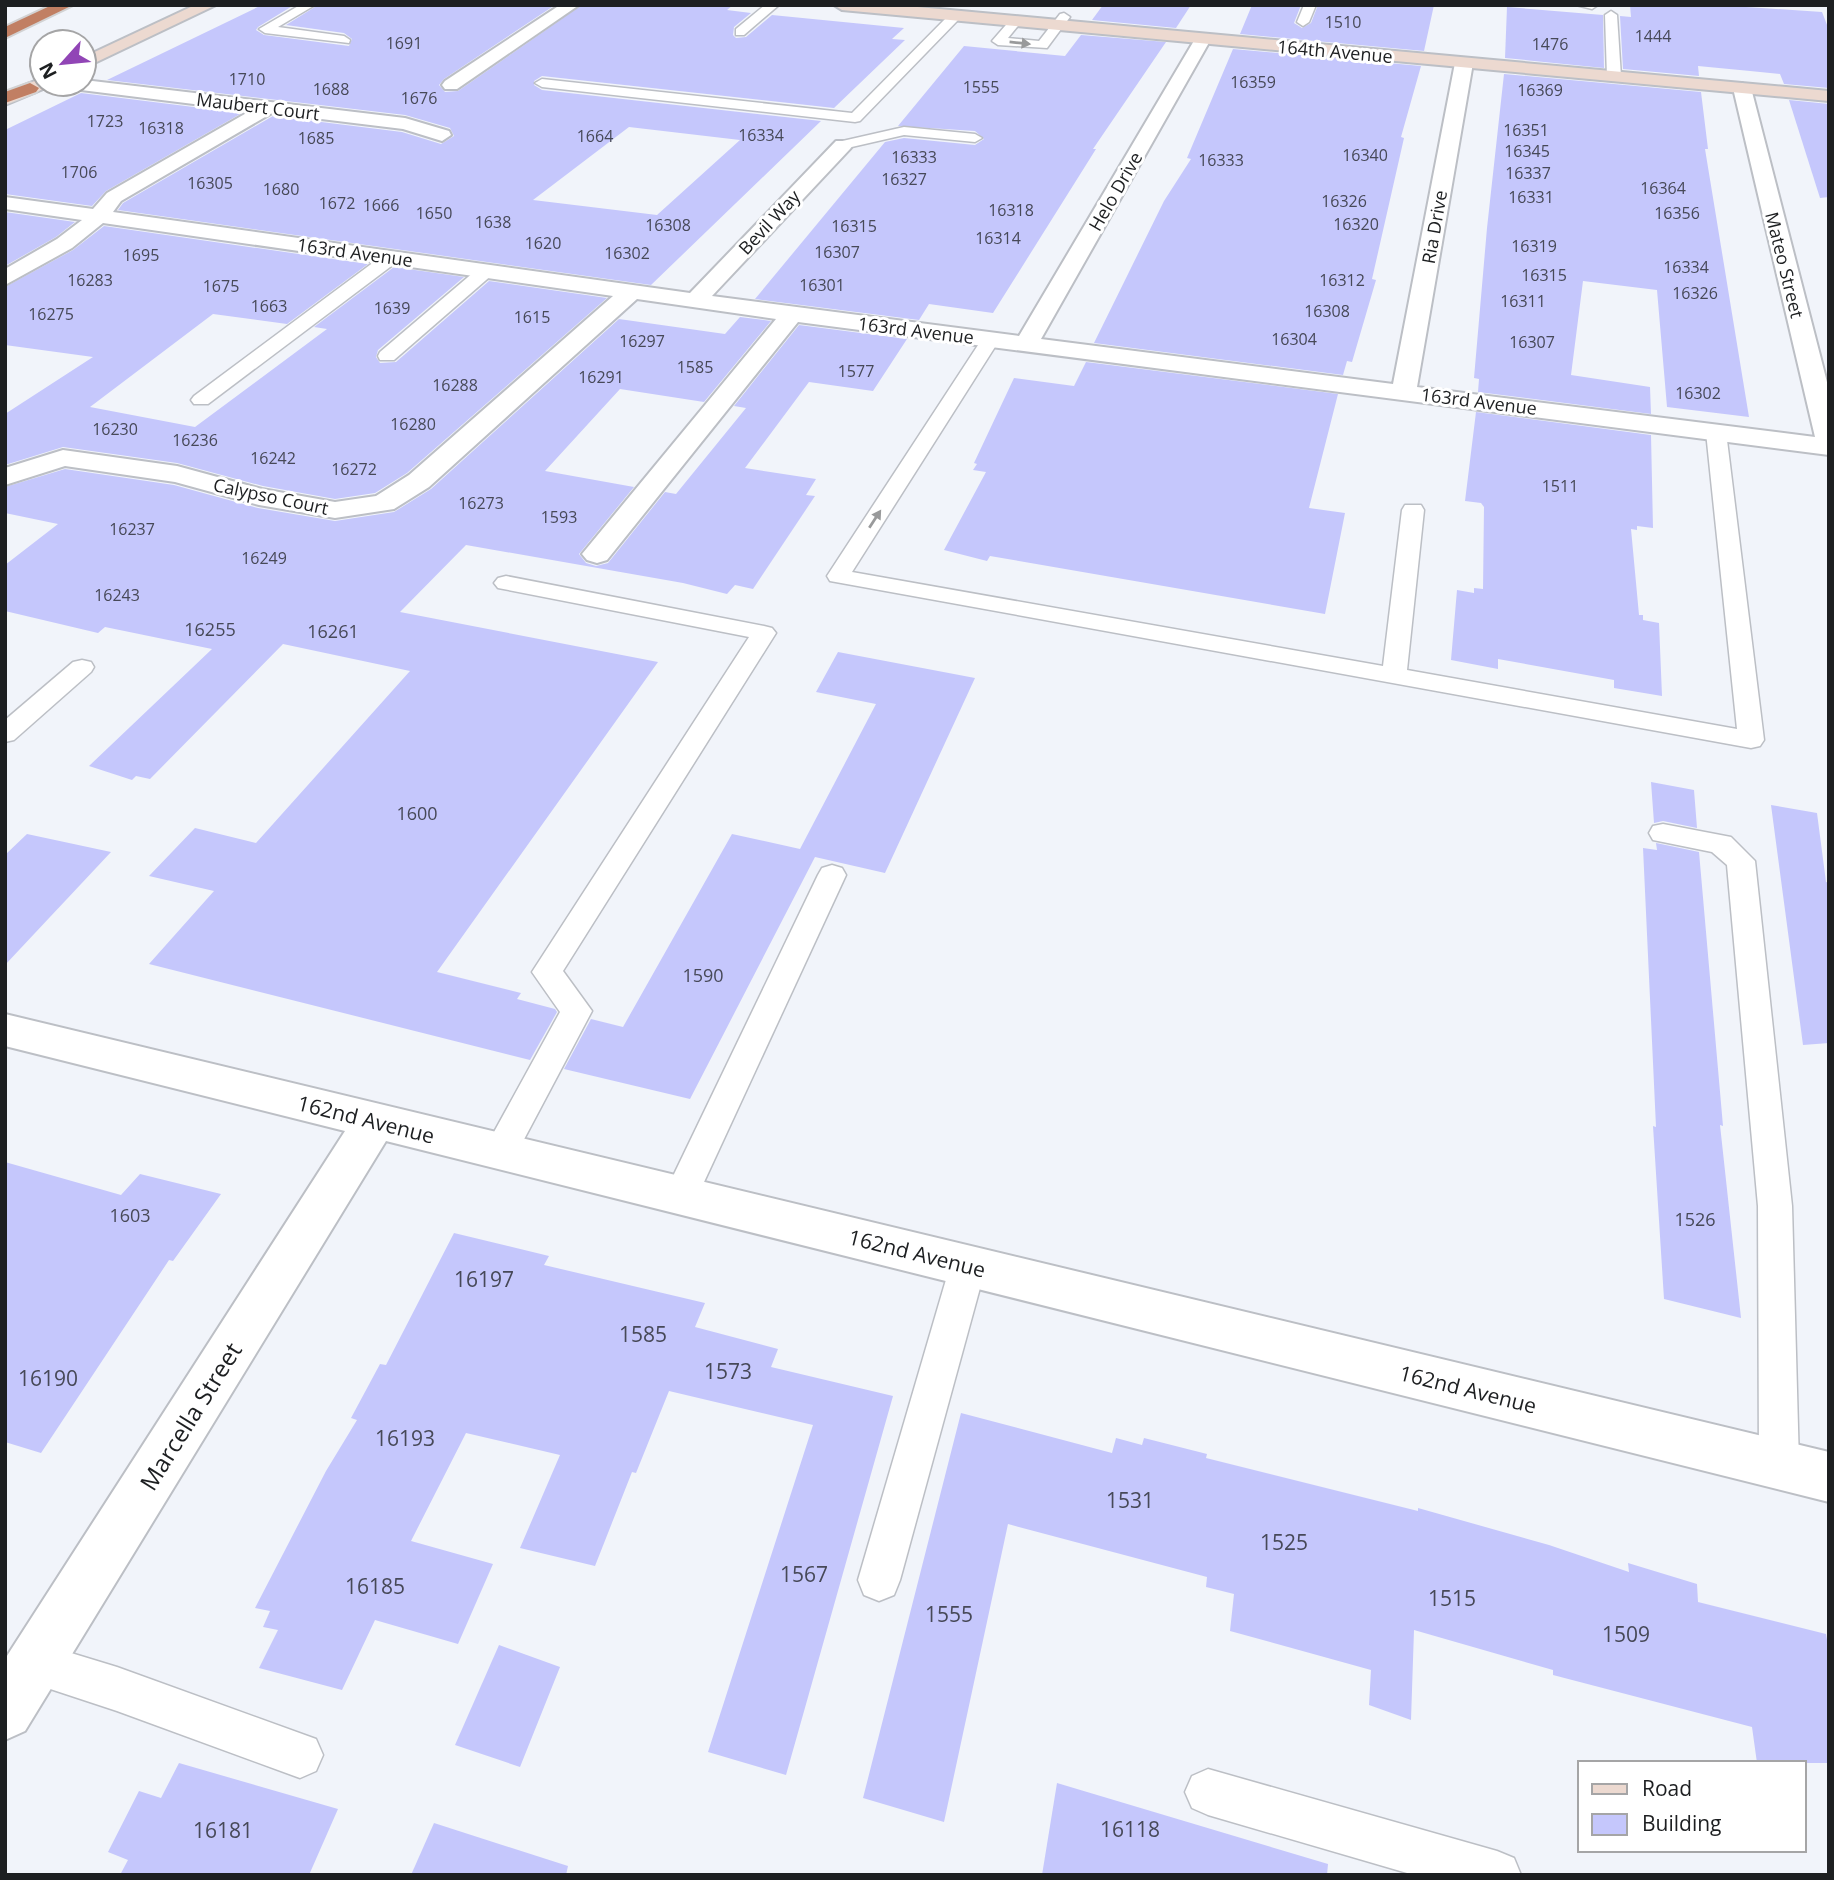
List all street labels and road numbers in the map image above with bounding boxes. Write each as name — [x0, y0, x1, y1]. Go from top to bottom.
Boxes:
street label: 164th Avenue — [1276, 34, 1394, 68]
street label: Maubert Court — [195, 87, 321, 125]
street label: Helo Drive — [1083, 147, 1147, 235]
street label: Bevil Way — [733, 184, 806, 259]
street label: Ria Drive — [1416, 188, 1452, 266]
street label: Mateo Street — [1760, 209, 1810, 321]
street label: 163rd Avenue — [296, 232, 414, 272]
street label: 163rd Avenue — [857, 311, 975, 349]
street label: 163rd Avenue — [1420, 382, 1538, 420]
street label: Calypso Court — [211, 472, 331, 520]
street label: 162nd Avenue — [295, 1088, 437, 1150]
street label: 162nd Avenue — [846, 1222, 988, 1284]
street label: Marcella Street — [131, 1336, 249, 1496]
street label: 162nd Avenue — [1397, 1358, 1539, 1420]

